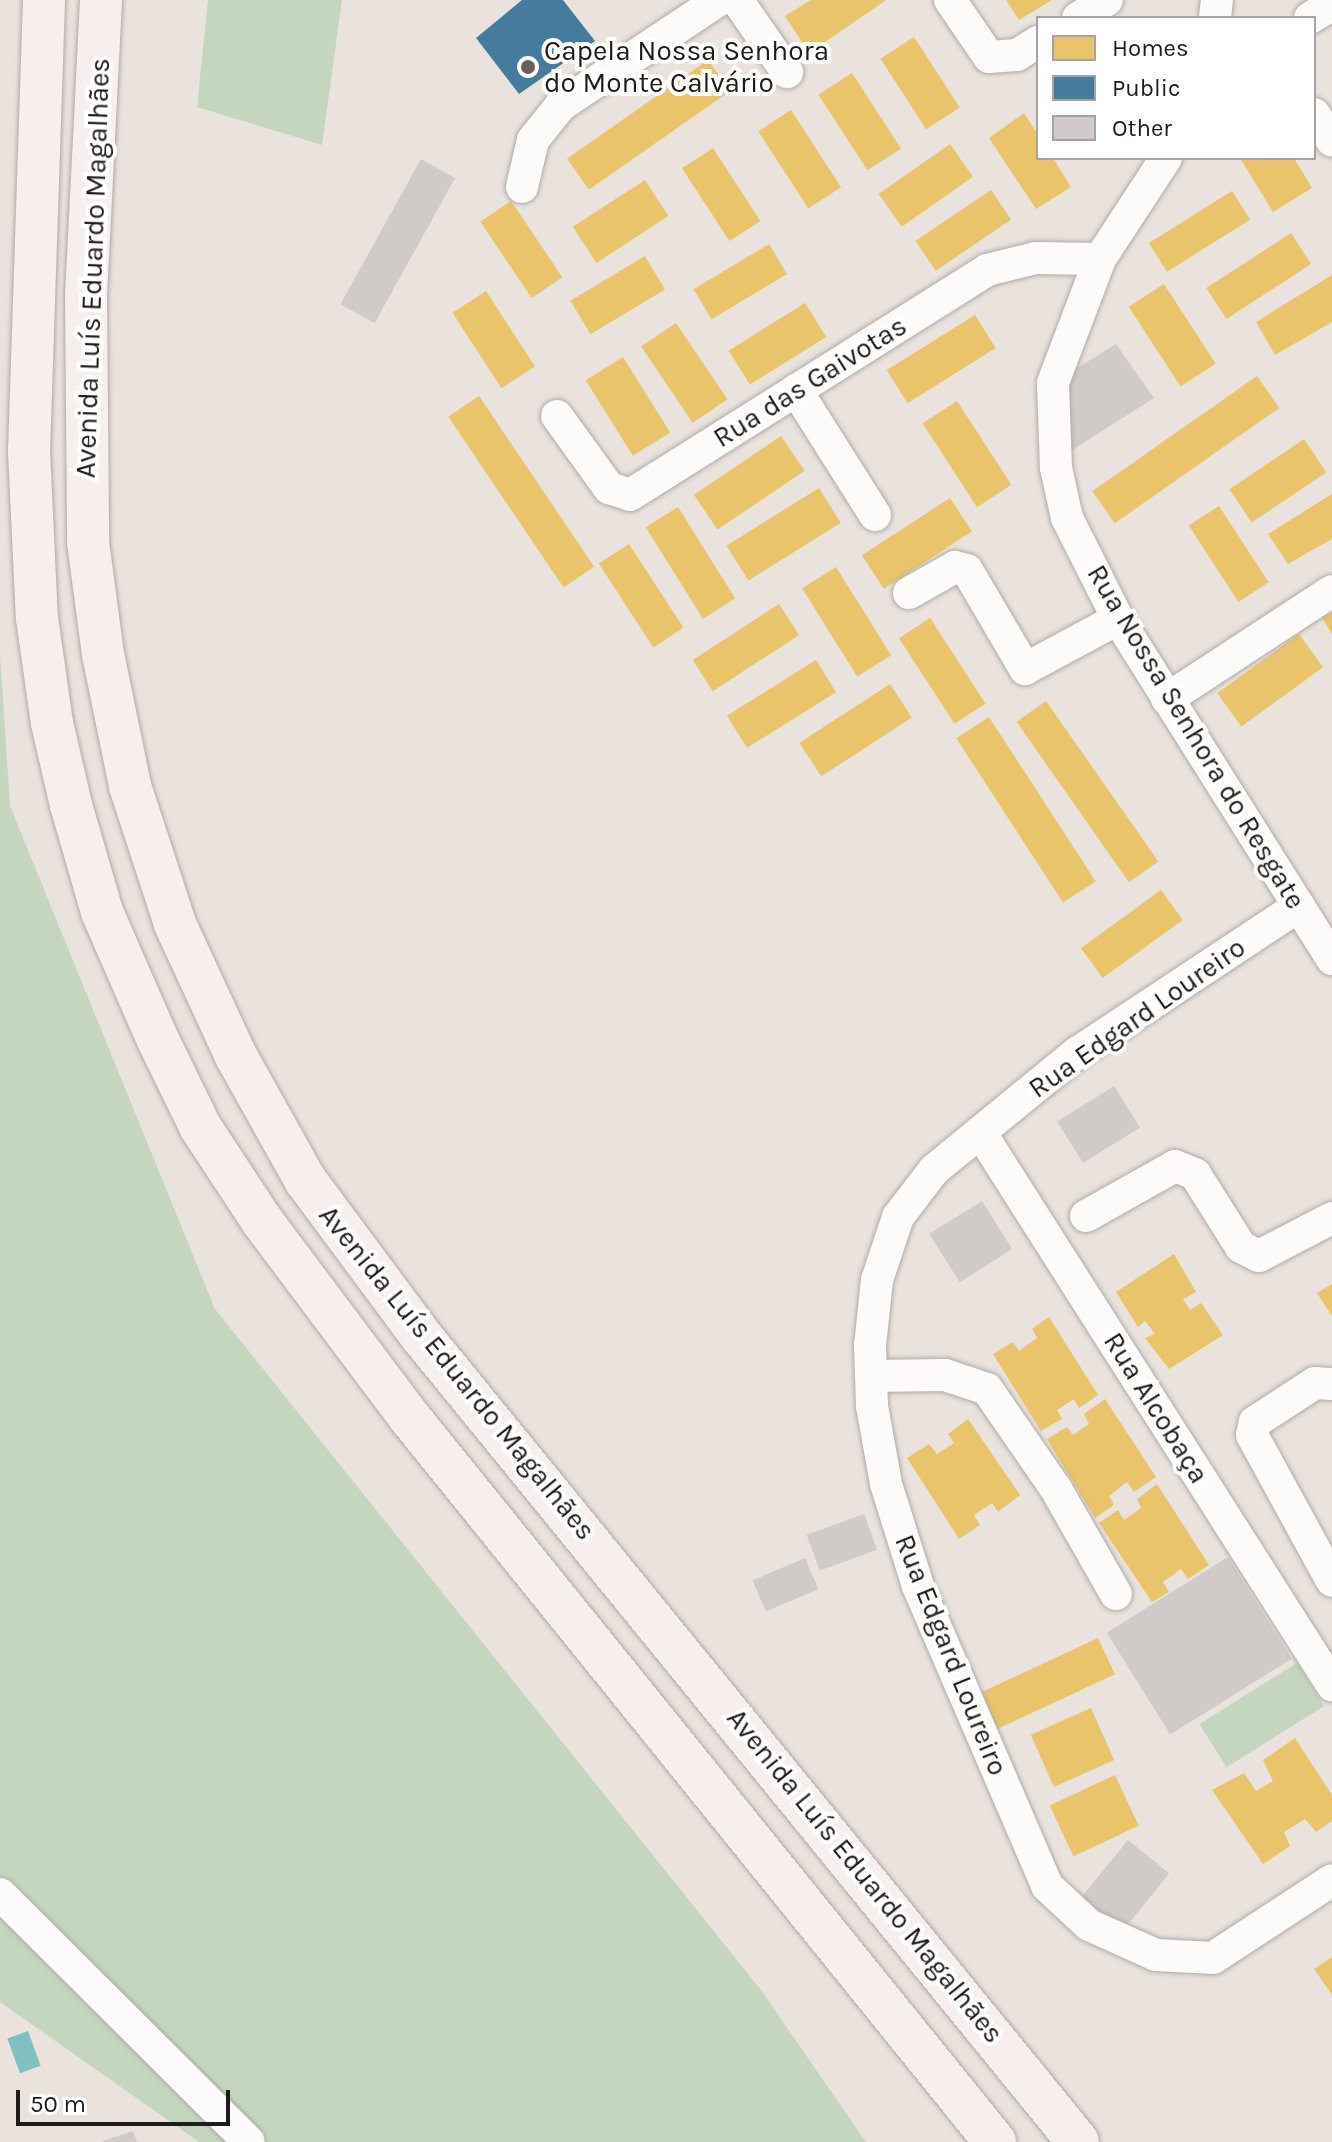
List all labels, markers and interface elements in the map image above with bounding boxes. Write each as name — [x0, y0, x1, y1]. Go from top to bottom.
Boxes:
legend — [1036, 16, 1316, 160]
place label: Capela Nossa Senhora do Monte Calvário — [544, 34, 829, 100]
text: Homes — [1112, 34, 1189, 62]
street label: Avenida Luís Eduardo Magalhães — [69, 57, 117, 479]
marker: Capela Nossa Senhora do Monte Calvário — [519, 58, 537, 76]
text: Public — [1112, 74, 1180, 102]
text: Other — [1112, 114, 1172, 142]
street label: Rua das Gaivotas — [707, 309, 913, 455]
street label: Rua Nossa Senhora do Resgate — [1080, 559, 1312, 915]
street label: Rua Edgard Loureiro — [1022, 931, 1252, 1105]
street label: Avenida Luís Eduardo Magalhães — [312, 1199, 602, 1547]
street label: Rua Alcobaça — [1096, 1326, 1216, 1490]
street label: Rua Edgard Loureiro — [887, 1530, 1015, 1780]
street label: Avenida Luís Eduardo Magalhães — [720, 1702, 1010, 2050]
scale bar — [20, 2074, 234, 2124]
text: 50 m — [30, 2090, 86, 2118]

